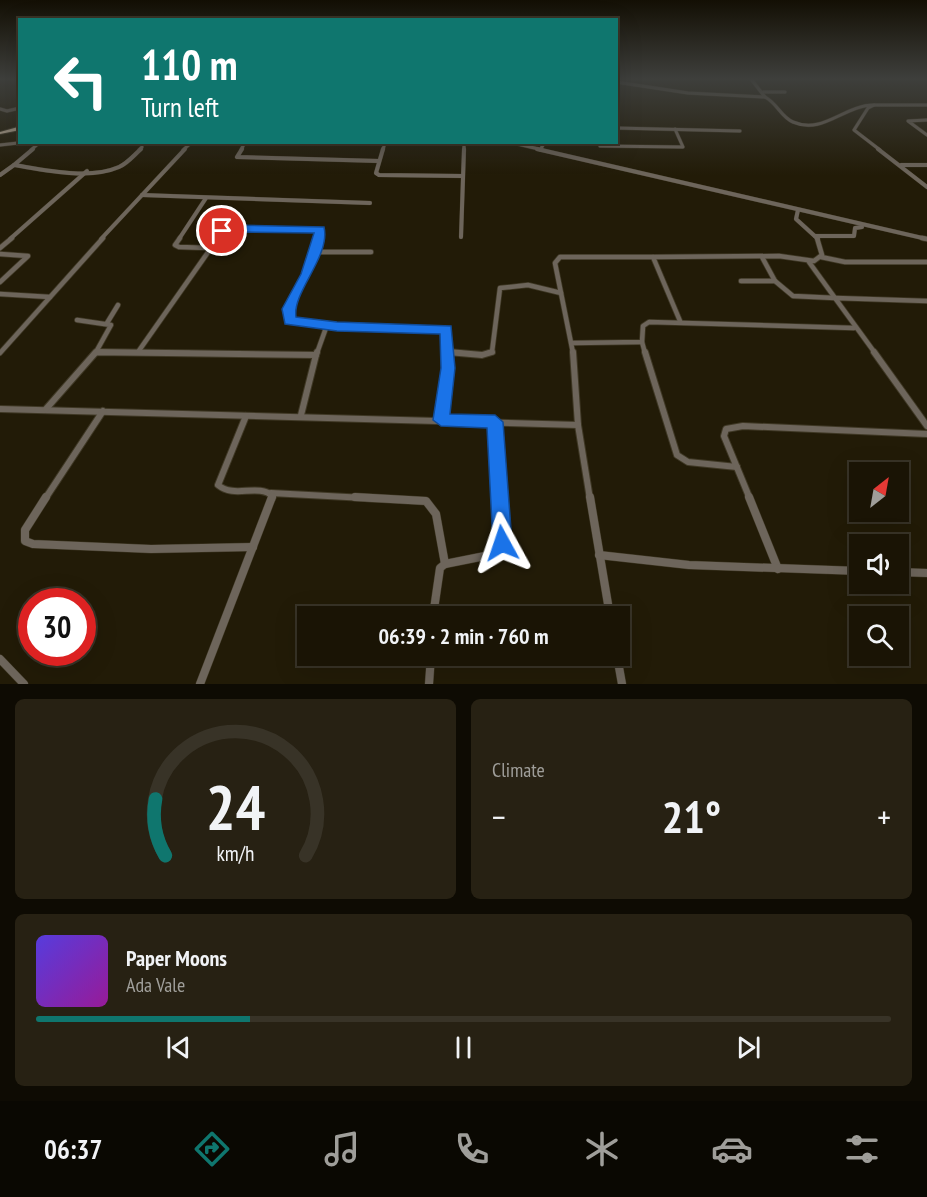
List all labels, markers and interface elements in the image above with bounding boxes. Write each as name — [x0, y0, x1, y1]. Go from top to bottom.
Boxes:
text: 110 m — [141, 37, 238, 92]
icon: left — [42, 42, 120, 120]
text: Turn left — [141, 90, 219, 124]
pin — [196, 205, 247, 256]
icon: arrive — [205, 214, 238, 247]
north arrow — [849, 462, 909, 522]
map controls — [849, 462, 909, 666]
position arrow — [470, 511, 534, 575]
button: sound — [849, 534, 909, 594]
speed limit sign: 30 — [18, 588, 96, 666]
button: search — [849, 606, 909, 666]
text: 06:39 · 2 min · 760 m — [378, 622, 549, 650]
text: Climate — [492, 757, 545, 783]
text: 24 — [206, 766, 265, 847]
text: 21° — [662, 787, 721, 845]
text: − — [492, 795, 506, 838]
text: + — [877, 795, 891, 838]
text: km/h — [216, 839, 255, 867]
text: Paper Moons — [126, 944, 227, 972]
text: Ada Vale — [126, 972, 185, 998]
icon: previous — [162, 1031, 195, 1064]
icon: pause — [447, 1031, 480, 1064]
icon: next — [732, 1031, 765, 1064]
icon: directions — [191, 1128, 233, 1170]
icon: music — [321, 1128, 363, 1170]
icon: phone — [451, 1128, 493, 1170]
icon: climate — [581, 1128, 623, 1170]
icon: car — [711, 1128, 753, 1170]
icon: filters — [841, 1128, 883, 1170]
text: 06:37 — [44, 1132, 102, 1166]

